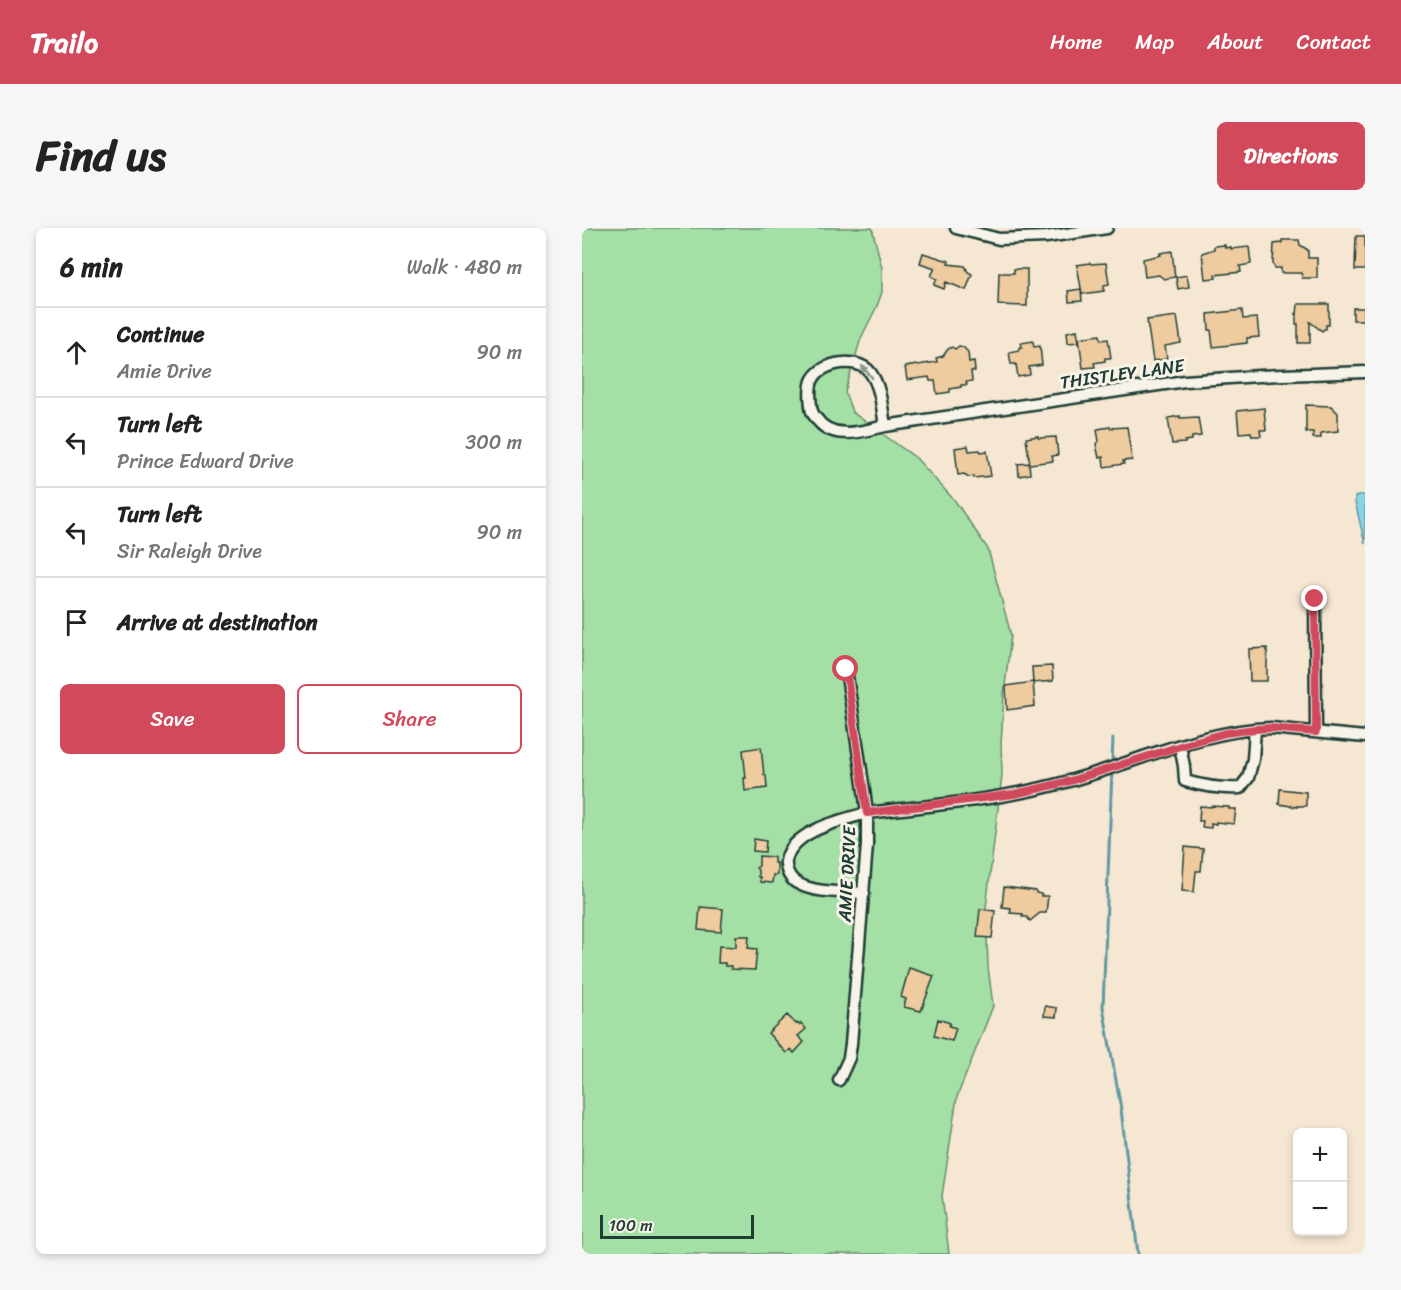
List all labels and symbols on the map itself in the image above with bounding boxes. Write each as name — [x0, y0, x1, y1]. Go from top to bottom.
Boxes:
street label: THISTLEY LANE — [1058, 349, 1187, 399]
one-way arrow — [860, 364, 874, 379]
route end — [1301, 585, 1327, 611]
route start — [832, 655, 858, 681]
street label: AMIE DRIVE — [828, 824, 866, 924]
scale bar — [600, 1212, 754, 1240]

